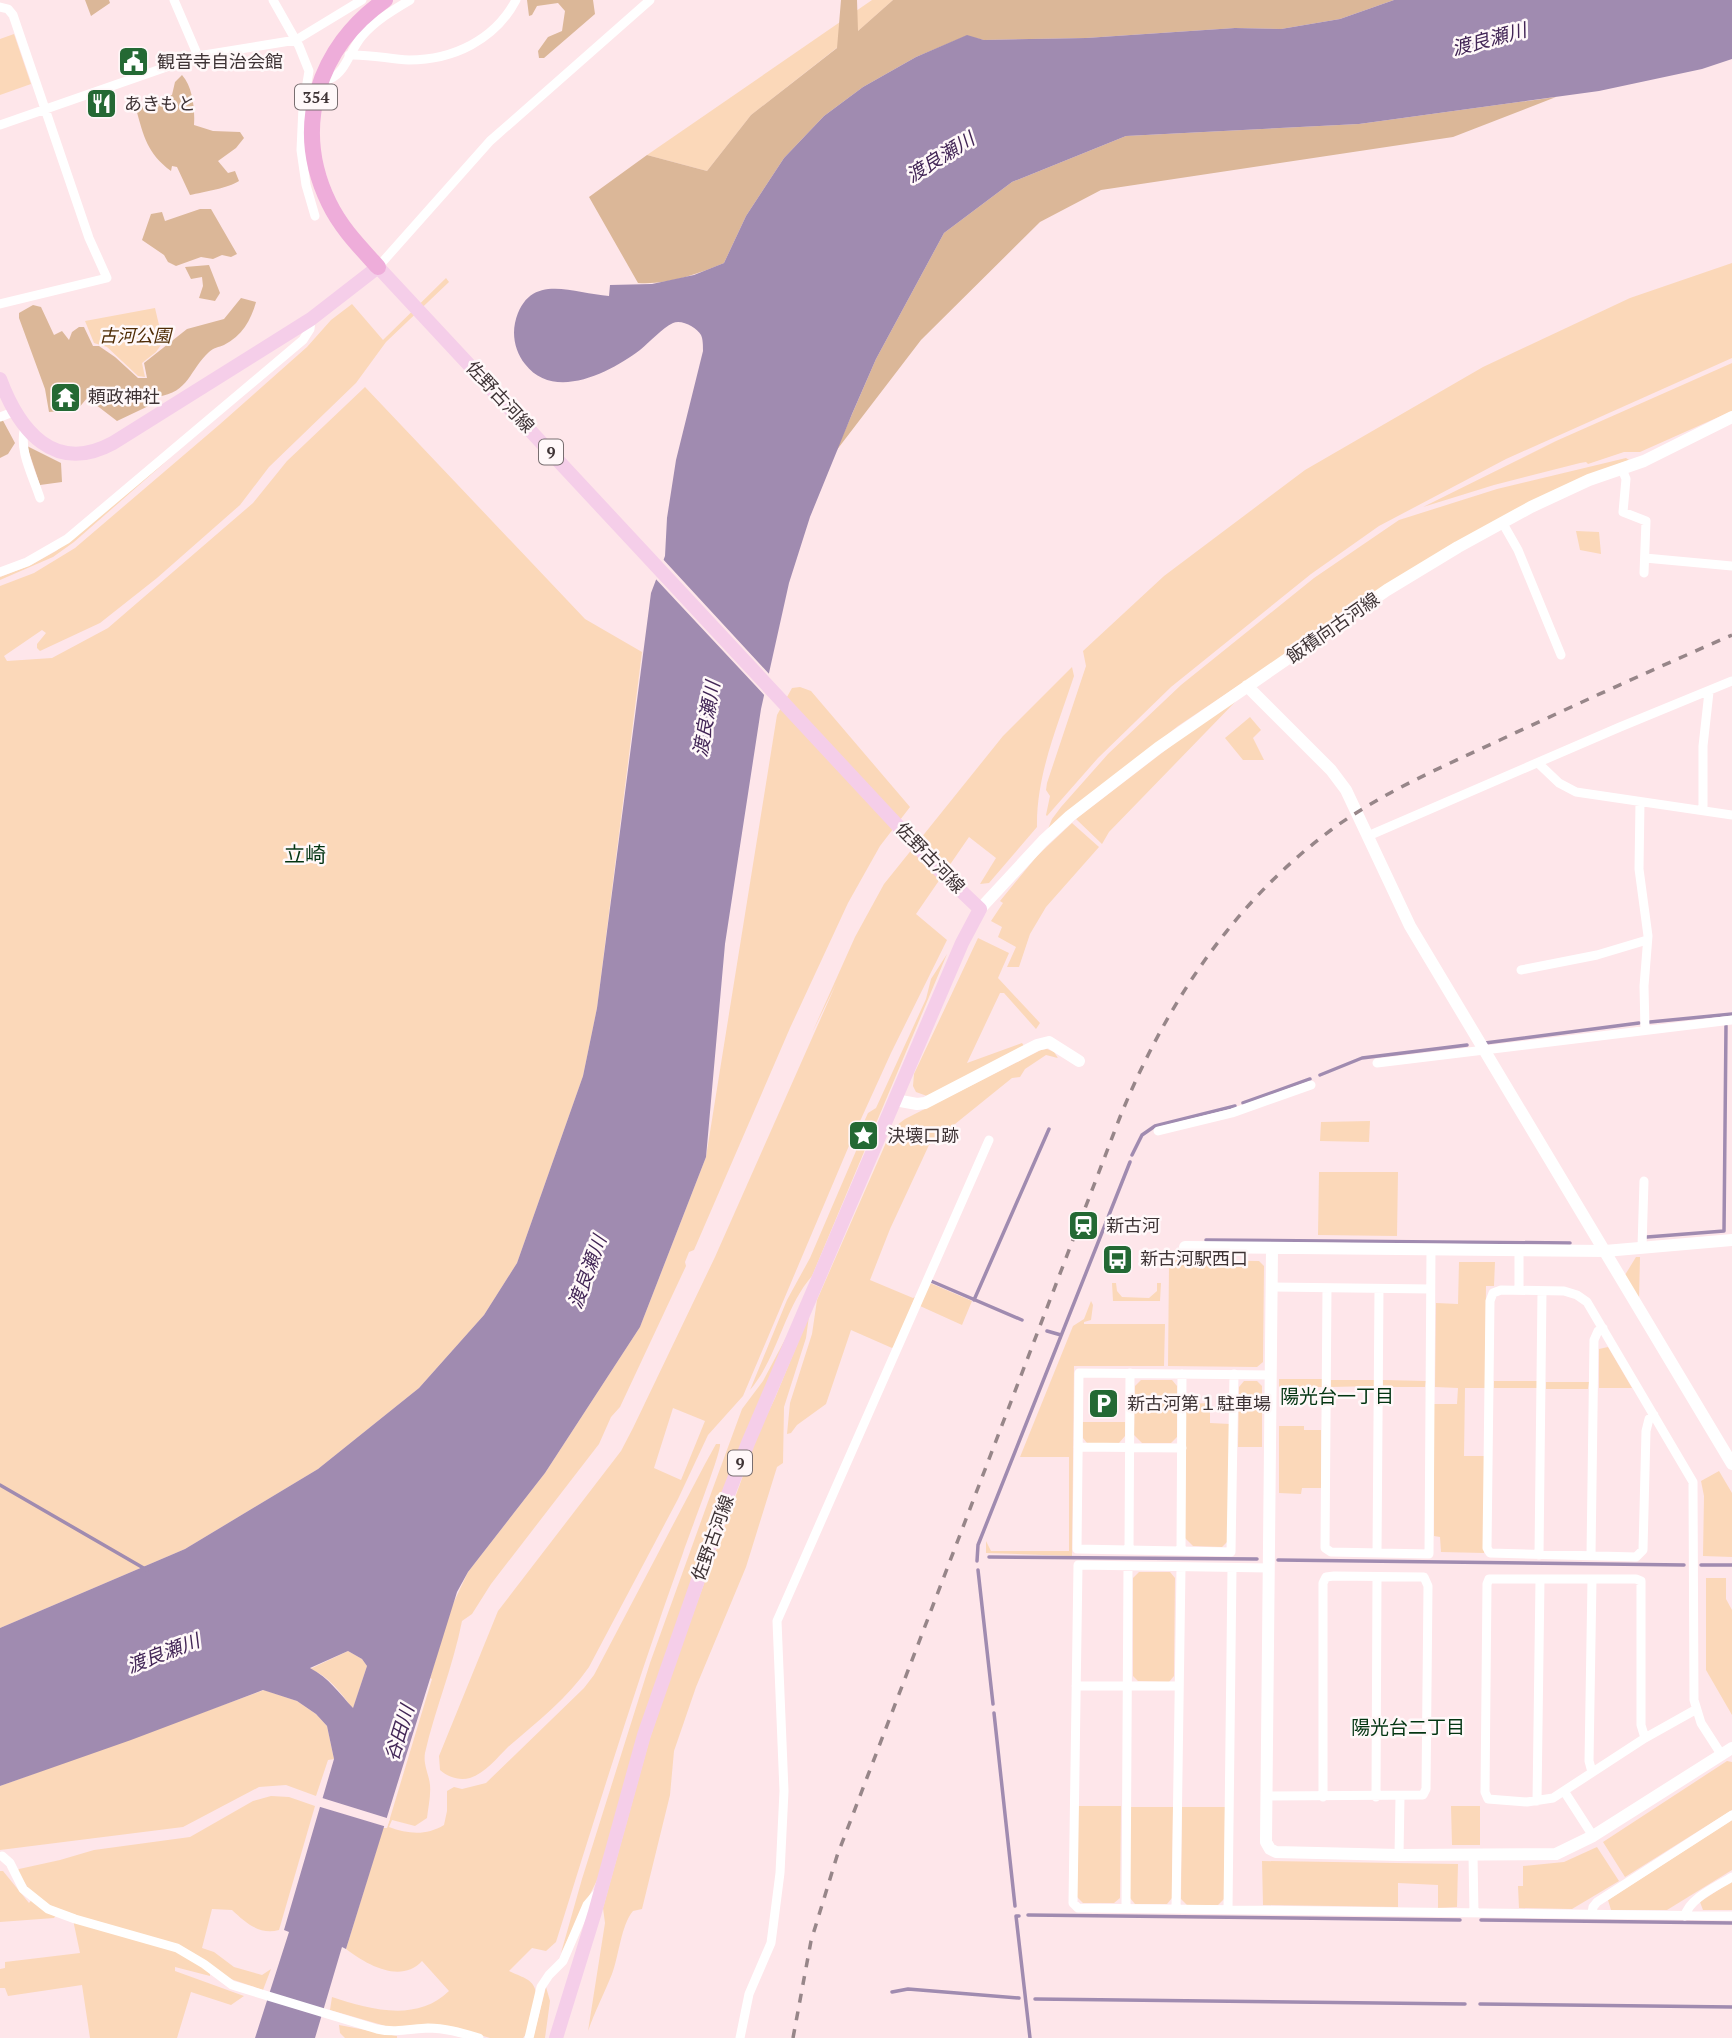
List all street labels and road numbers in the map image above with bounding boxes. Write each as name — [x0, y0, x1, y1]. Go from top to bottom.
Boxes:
road number: 354 — [295, 85, 337, 110]
street label: 佐野古河線 — [461, 355, 540, 437]
road number: 9 — [539, 440, 563, 464]
street label: 飯積向古河線 — [1281, 586, 1384, 668]
street label: 佐野古河線 — [891, 817, 971, 898]
road number: 9 — [728, 1450, 752, 1476]
street label: 佐野古河線 — [685, 1491, 739, 1584]

